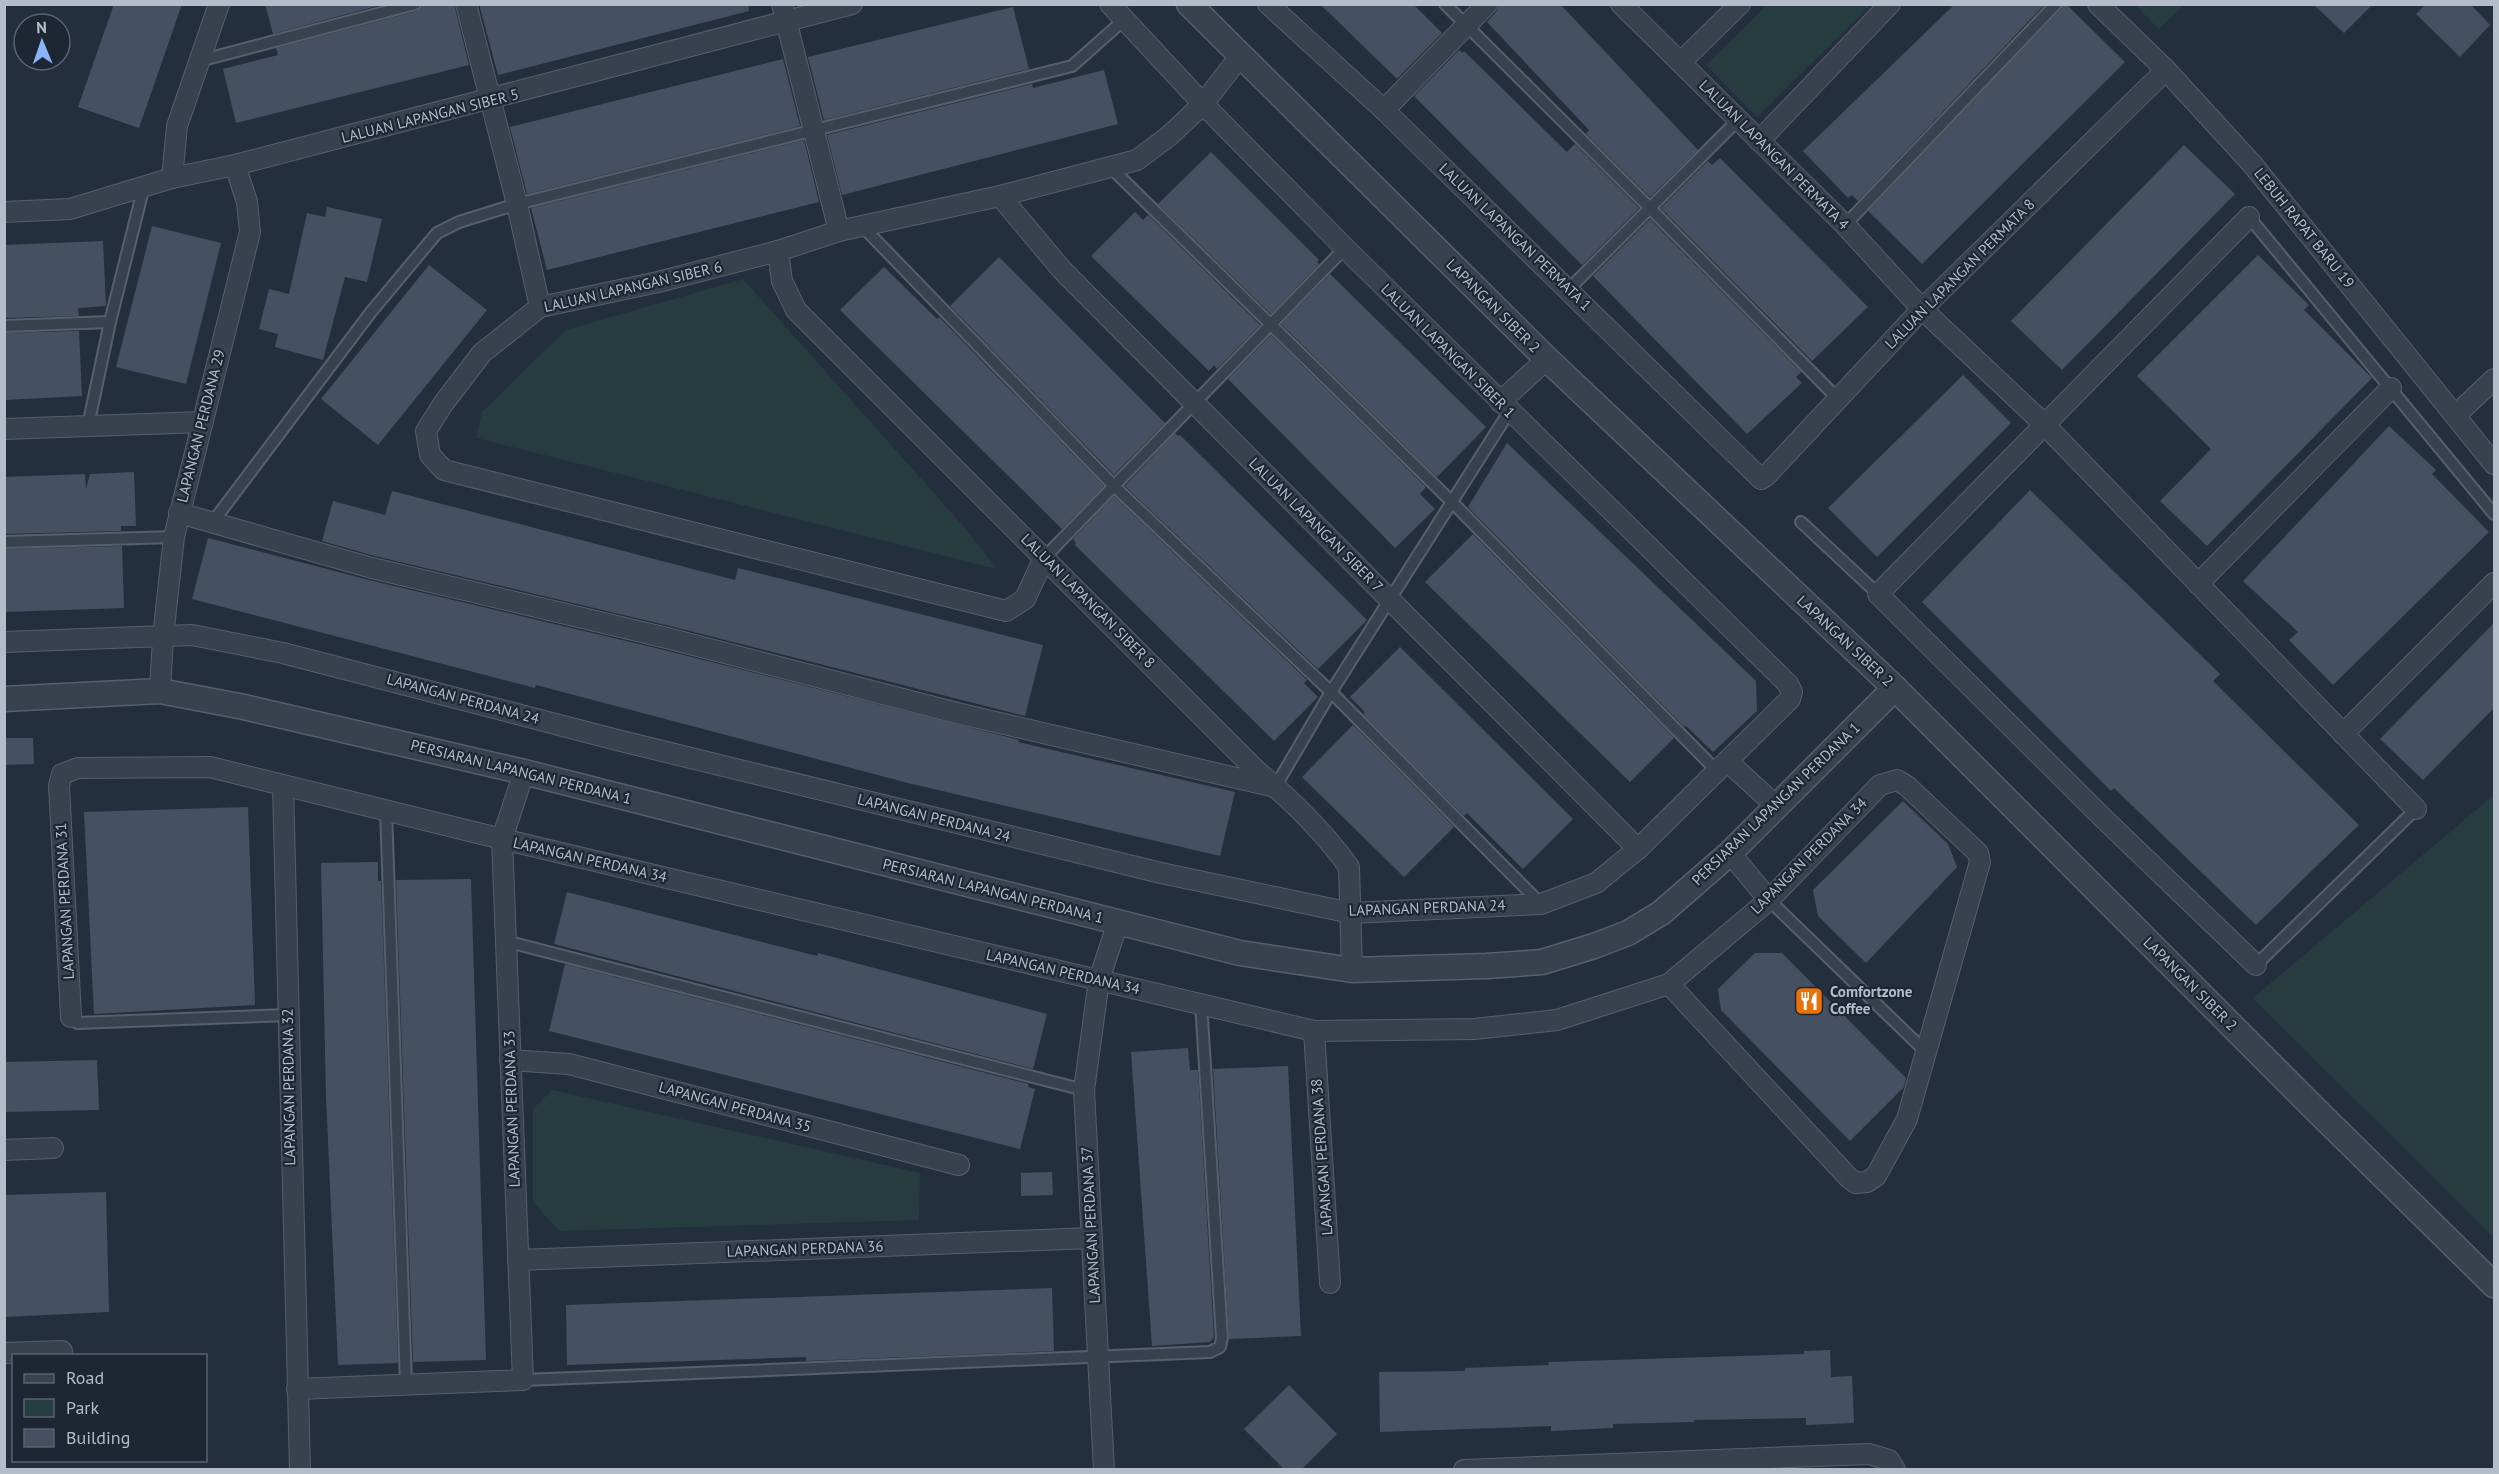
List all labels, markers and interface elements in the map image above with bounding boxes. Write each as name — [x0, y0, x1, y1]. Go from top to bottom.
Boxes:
north arrow — [12, 12, 72, 72]
text: N — [36, 17, 47, 37]
street label: LALUAN LAPANGAN PERMATA 4 — [1695, 76, 1853, 234]
street label: LALUAN LAPANGAN SIBER 5 — [339, 84, 521, 147]
street label: LALUAN LAPANGAN PERMATA 1 — [1435, 159, 1596, 315]
street label: LEBUH RAPAT BARU 19 — [2250, 164, 2359, 292]
street label: LALUAN LAPANGAN PERMATA 8 — [1881, 195, 2039, 353]
street label: LAPANGAN SIBER 2 — [1442, 255, 1544, 357]
street label: LALUAN LAPANGAN SIBER 6 — [542, 257, 724, 316]
street label: LALUAN LAPANGAN SIBER 1 — [1377, 279, 1520, 422]
street label: LAPANGAN PERDANA 29 — [172, 347, 229, 504]
street label: LALUAN LAPANGAN SIBER 7 — [1245, 453, 1388, 596]
street label: LALUAN LAPANGAN SIBER 8 — [1017, 529, 1160, 672]
street label: LAPANGAN SIBER 2 — [1793, 591, 1898, 690]
street label: LAPANGAN PERDANA 24 — [385, 669, 541, 728]
street label: PERSIARAN LAPANGAN PERDANA 1 — [1687, 718, 1864, 889]
street label: PERSIARAN LAPANGAN PERDANA 1 — [409, 735, 633, 808]
street label: LAPANGAN PERDANA 24 — [856, 789, 1013, 846]
street label: LAPANGAN PERDANA 34 — [1746, 793, 1871, 918]
street label: LAPANGAN PERDANA 31 — [51, 822, 78, 980]
street label: LAPANGAN PERDANA 34 — [511, 833, 669, 886]
street label: PERSIARAN LAPANGAN PERDANA 1 — [881, 854, 1105, 927]
street label: LAPANGAN PERDANA 24 — [1348, 895, 1506, 920]
street label: LAPANGAN SIBER 2 — [2139, 933, 2241, 1035]
street label: LAPANGAN PERDANA 34 — [984, 945, 1142, 998]
place label: Comfortzone Coffee — [1830, 982, 1913, 1018]
restaurant icon: Comfortzone Coffee — [1793, 985, 1825, 1017]
street label: LAPANGAN PERDANA 32 — [278, 1008, 299, 1166]
street label: LAPANGAN PERDANA 33 — [499, 1030, 524, 1188]
street label: LAPANGAN PERDANA 35 — [657, 1077, 813, 1136]
street label: LAPANGAN PERDANA 38 — [1307, 1078, 1336, 1236]
street label: LAPANGAN PERDANA 37 — [1077, 1146, 1104, 1304]
street label: LAPANGAN PERDANA 36 — [726, 1236, 884, 1261]
legend — [12, 1354, 207, 1462]
text: Road — [66, 1366, 104, 1389]
text: Park — [66, 1396, 99, 1419]
text: Building — [66, 1426, 130, 1449]

